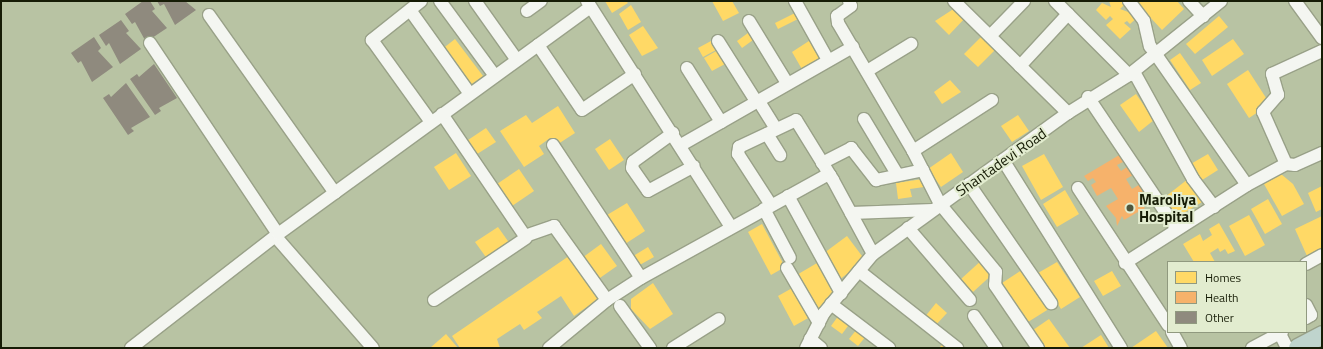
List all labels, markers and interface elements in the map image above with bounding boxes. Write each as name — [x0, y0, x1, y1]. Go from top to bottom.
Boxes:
street label: Shantadevi Road — [952, 124, 1050, 200]
place label: Maroliya Hospital — [1139, 190, 1196, 225]
marker: Maroliya Hospital — [1124, 202, 1136, 214]
legend — [1167, 261, 1307, 333]
text: Homes — [1205, 268, 1241, 287]
text: Health — [1205, 288, 1239, 307]
text: Other — [1205, 308, 1234, 327]

